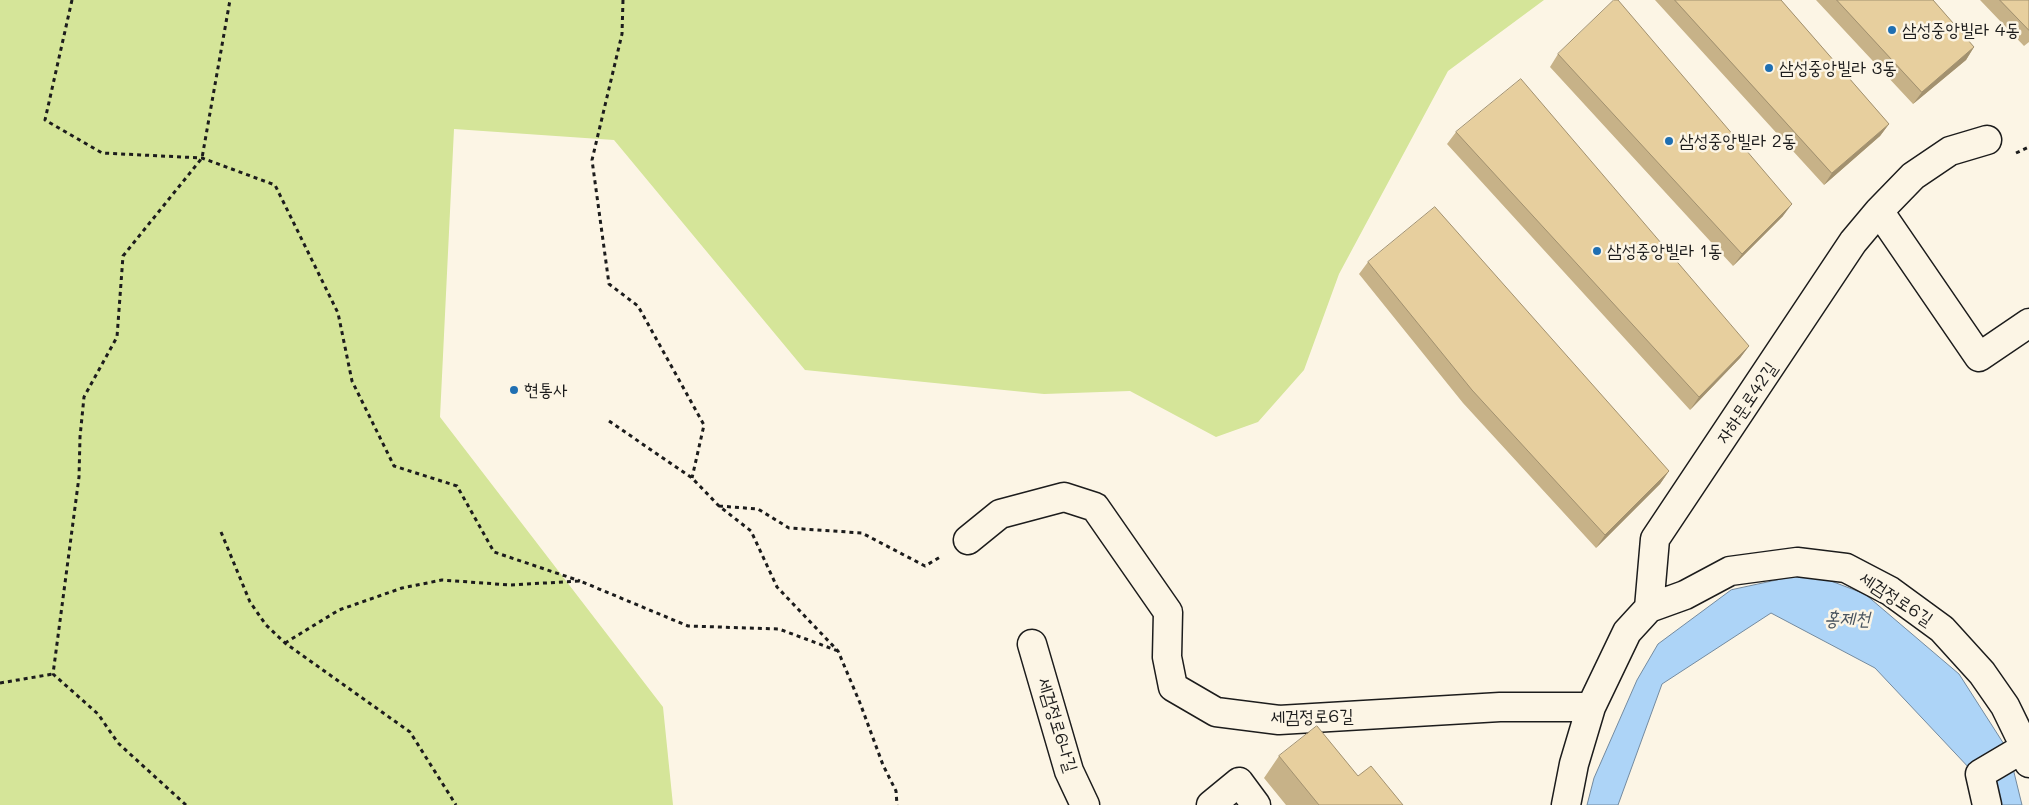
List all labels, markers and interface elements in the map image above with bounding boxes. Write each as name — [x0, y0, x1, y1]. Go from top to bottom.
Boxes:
place label: 삼성중앙빌라 4동 — [1902, 19, 2020, 41]
marker: 삼성중앙빌라 4동 — [1886, 24, 1898, 36]
place label: 삼성중앙빌라 3동 — [1779, 57, 1897, 79]
marker: 삼성중앙빌라 3동 — [1763, 62, 1775, 74]
place label: 삼성중앙빌라 2동 — [1679, 130, 1796, 152]
marker: 삼성중앙빌라 2동 — [1663, 135, 1675, 147]
place label: 삼성중앙빌라 1동 — [1607, 240, 1722, 262]
marker: 삼성중앙빌라 1동 — [1591, 245, 1603, 257]
street label: 자하문로42길 — [1712, 358, 1782, 448]
place label: 현통사 — [524, 379, 567, 401]
marker: 현통사 — [508, 384, 520, 396]
street label: 세검정로6길 — [1855, 567, 1937, 631]
water label: 홍제천 — [1824, 608, 1870, 630]
street label: 세검정로6나길 — [1032, 675, 1082, 775]
street label: 세검정로6길 — [1270, 705, 1354, 729]

